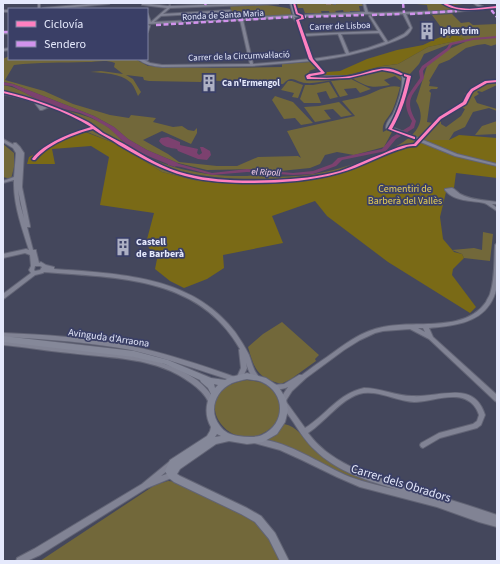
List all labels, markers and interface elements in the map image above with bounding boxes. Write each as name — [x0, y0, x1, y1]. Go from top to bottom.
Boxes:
street label: Ronda de Santa Maria — [182, 7, 264, 24]
legend — [8, 8, 148, 60]
text: Ciclovía — [44, 16, 83, 33]
street label: Carrer de Lisboa — [309, 19, 371, 34]
building icon: Iplex trim — [417, 21, 437, 41]
place label: Iplex trim — [440, 25, 479, 38]
text: Sendero — [44, 36, 86, 53]
street label: Carrer de la Circumval·lació — [188, 48, 290, 65]
building icon: Ca n'Ermengol — [199, 73, 219, 93]
place label: Ca n'Ermengol — [222, 77, 280, 90]
water label: el Ripoll — [251, 165, 282, 180]
park label: Cementiri de Barberà del Vallès — [368, 182, 442, 208]
place label: Castell de Barberà — [136, 235, 184, 261]
building icon: Castell de Barberà — [113, 237, 133, 257]
street label: Avinguda d'Arraona — [67, 325, 150, 351]
street label: Carrer dels Obradors — [349, 460, 453, 507]

